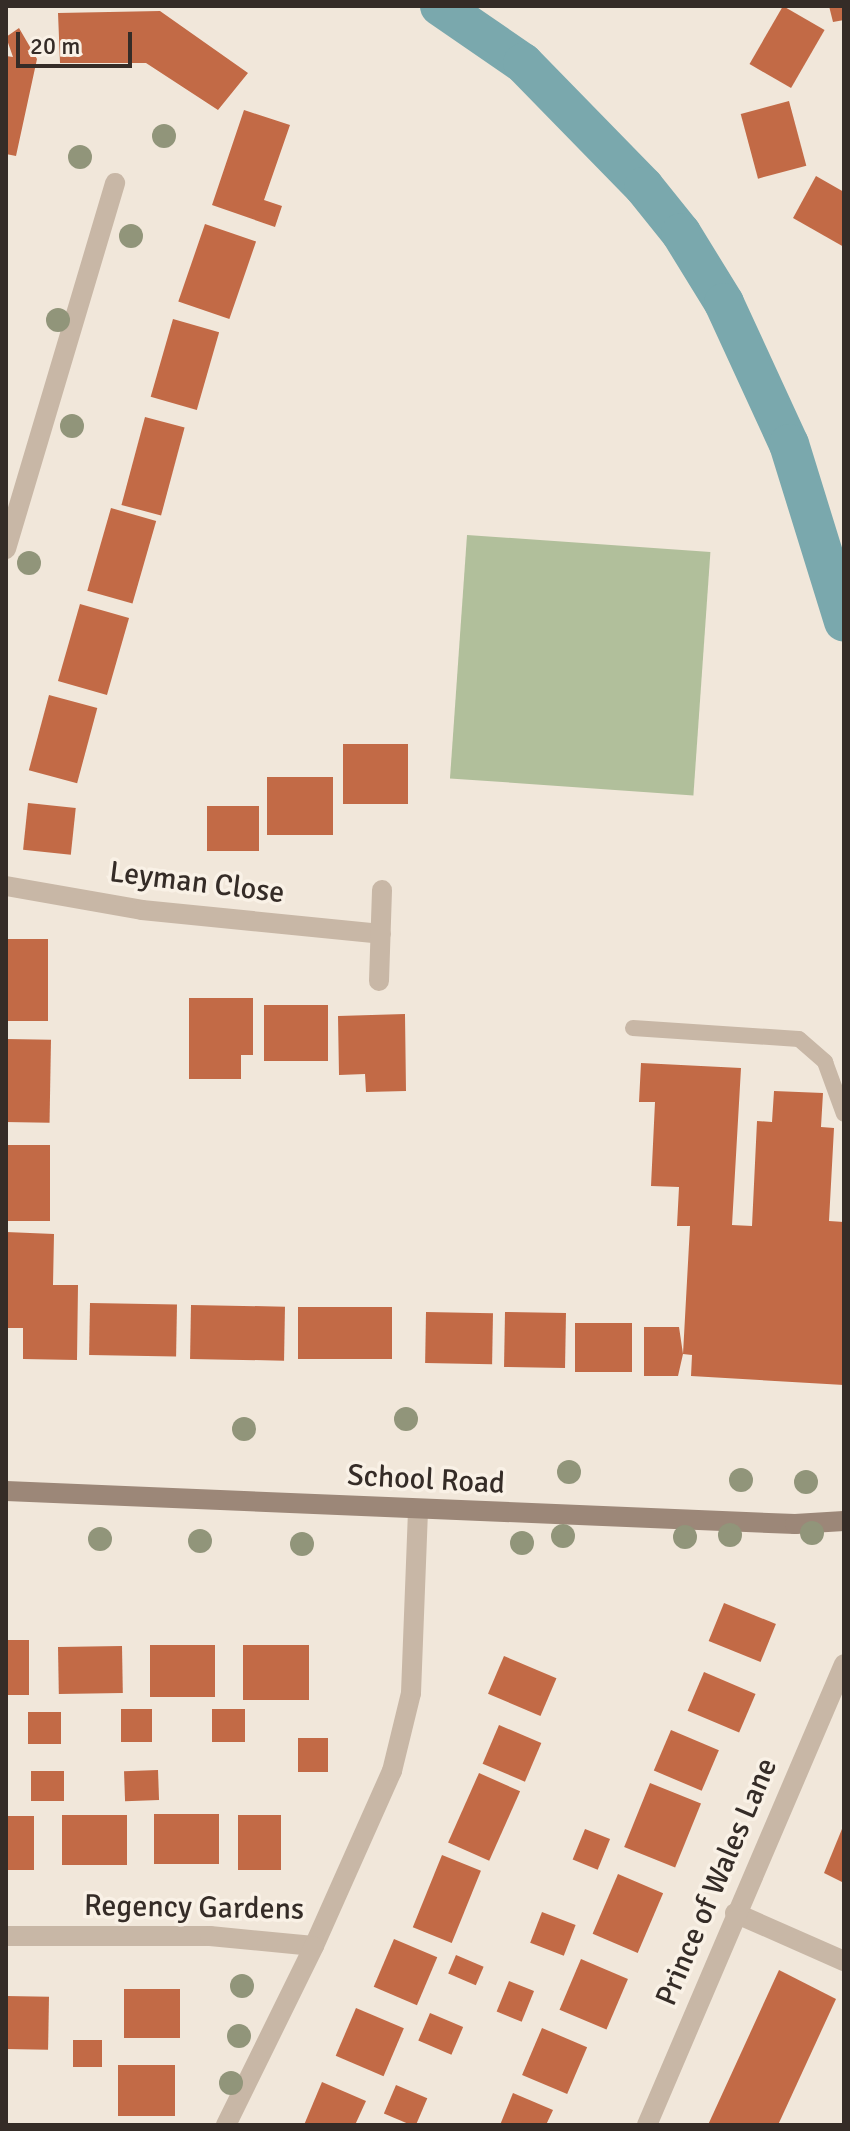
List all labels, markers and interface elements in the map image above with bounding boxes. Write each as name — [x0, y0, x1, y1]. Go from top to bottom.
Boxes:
scale bar — [20, 16, 136, 66]
text: 20 m — [30, 31, 80, 61]
street label: Leyman Close — [107, 854, 287, 912]
street label: School Road — [346, 1458, 506, 1502]
street label: Prince of Wales Lane — [649, 1753, 785, 2011]
street label: Regency Gardens — [84, 1888, 304, 1928]

